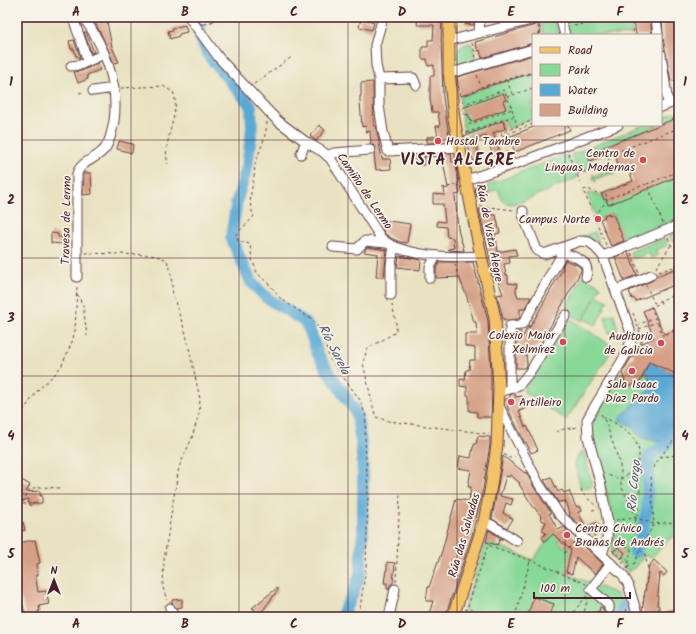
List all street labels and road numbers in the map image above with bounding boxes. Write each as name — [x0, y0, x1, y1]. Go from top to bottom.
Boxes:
street label: Camiño de Lermo — [332, 149, 397, 233]
street label: Travesa de Lermo — [56, 175, 77, 265]
street label: Rúa de Vista Alegre — [471, 182, 508, 284]
street label: Rúa das Salvadas — [443, 491, 486, 580]

